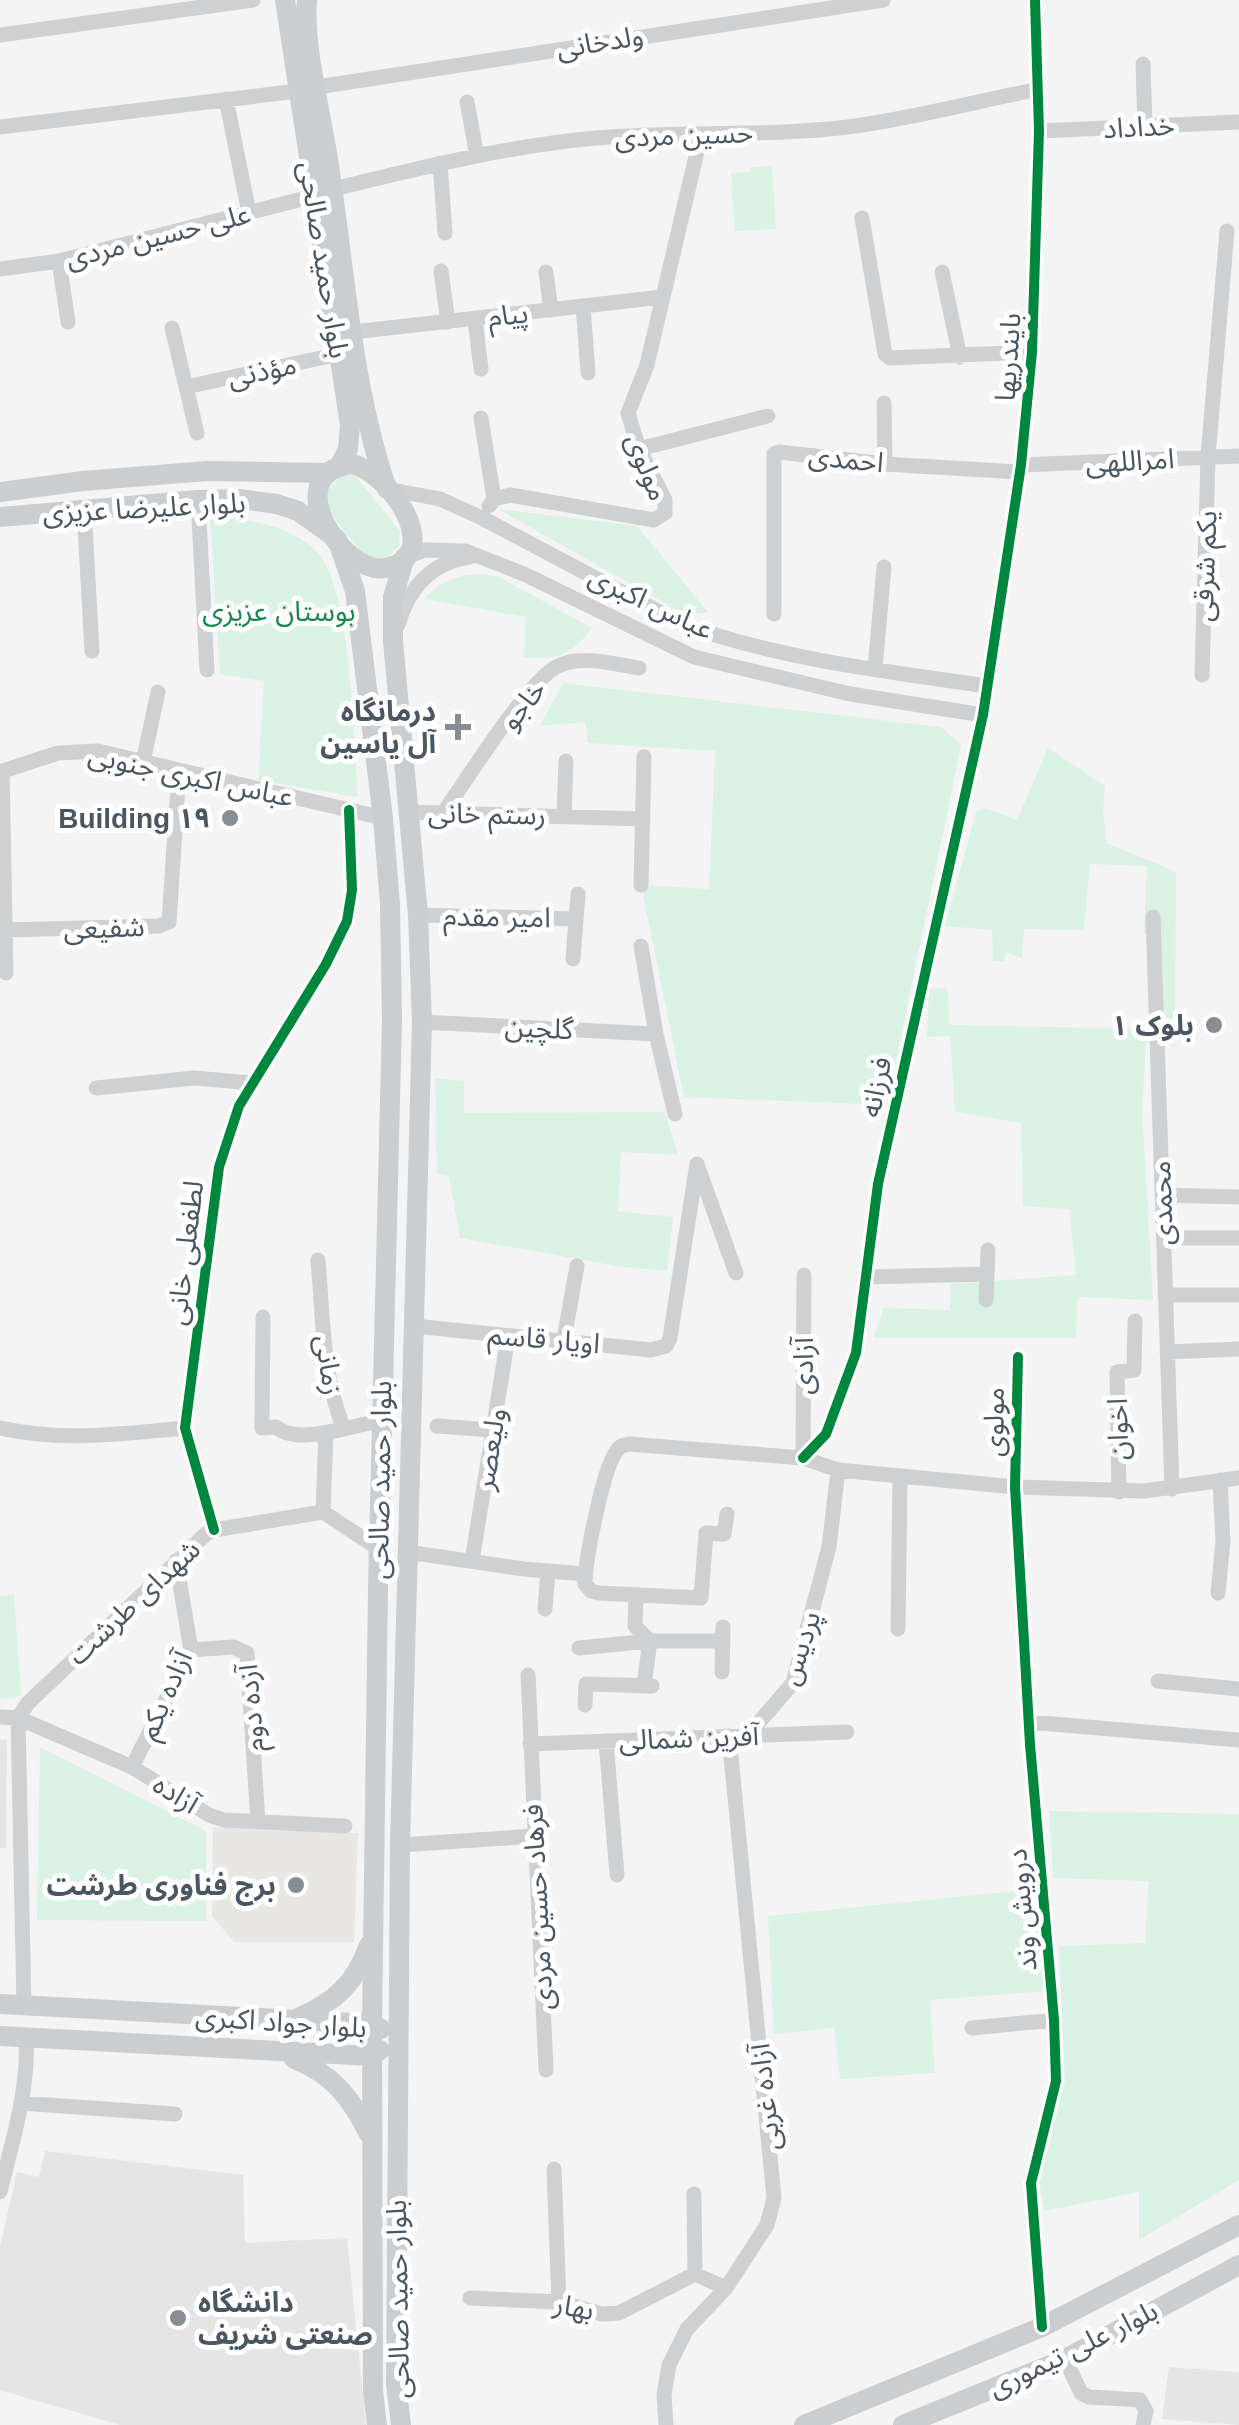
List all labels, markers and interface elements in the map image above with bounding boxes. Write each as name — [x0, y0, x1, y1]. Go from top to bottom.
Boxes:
street label: ولدخانی — [554, 20, 646, 65]
street label: خداداد — [1103, 110, 1175, 144]
street label: حسین مردی — [614, 117, 754, 154]
street label: بلوار حمید صالحی — [292, 159, 355, 361]
street label: علی حسین مردی — [62, 198, 254, 275]
street label: پیام — [486, 297, 531, 338]
street label: بایندریها — [989, 312, 1028, 402]
street label: مؤذنی — [225, 349, 299, 394]
street label: مولوی — [619, 429, 674, 505]
street label: احمدی — [807, 440, 885, 478]
street label: امراللهی — [1085, 443, 1175, 480]
street label: بلوار علیرضا عزیزی — [42, 487, 246, 530]
street label: یکم شرقی — [1188, 510, 1228, 622]
street label: عباس اکبری — [583, 561, 718, 646]
park label: بوستان عزیزی — [202, 596, 356, 628]
street label: خاجو — [494, 674, 553, 737]
place label: درمانگاه آل یاسین — [320, 696, 437, 759]
marker: درمانگاه آل یاسین — [445, 714, 471, 740]
street label: عباس اکبری جنوبی — [85, 739, 296, 814]
street label: رستم خانی — [428, 797, 546, 837]
place label: Building ۱۹ — [58, 803, 210, 834]
marker: Building ۱۹ — [219, 807, 241, 829]
street label: امیر مقدم — [443, 901, 551, 938]
street label: شفیعی — [63, 911, 145, 946]
place label: بلوک ۱ — [1112, 1010, 1194, 1042]
street label: گلچین — [504, 1011, 575, 1047]
marker: بلوک ۱ — [1203, 1014, 1225, 1036]
street label: فرزانه — [854, 1054, 898, 1120]
street label: محمدی — [1145, 1160, 1179, 1246]
street label: لطفعلی خانی — [161, 1179, 210, 1327]
street label: اویار قاسم — [486, 1319, 601, 1365]
street label: زمانی — [308, 1333, 349, 1397]
street label: آزادی — [788, 1335, 820, 1395]
street label: بلوار حمید صالحی — [363, 1380, 398, 1580]
street label: مولوی — [978, 1387, 1011, 1457]
street label: اخوان — [1102, 1398, 1135, 1460]
street label: ولیعصر — [468, 1406, 513, 1493]
street label: شهدای طرشت — [62, 1533, 207, 1672]
street label: پردیس — [774, 1607, 829, 1690]
street label: آزاده یکم — [132, 1644, 204, 1747]
street label: آزده دوم — [232, 1661, 275, 1753]
street label: آفرین شمالی — [618, 1720, 761, 1757]
street label: آزاده — [147, 1768, 206, 1822]
street label: فرهاد حسین مردی — [517, 1803, 560, 2011]
street label: درویش‌ وند — [1001, 1847, 1044, 1973]
place label: برج فناوری طرشت — [47, 1870, 276, 1906]
marker: برج فناوری طرشت — [285, 1874, 307, 1896]
street label: بلوار جواد اکبری — [194, 2001, 368, 2044]
street label: آزاده غربی — [744, 2040, 787, 2152]
street label: بلوار حمید صالحی — [381, 2199, 416, 2399]
place label: دانشگاه صنعتی شریف — [198, 2287, 373, 2351]
street label: بهار — [550, 2288, 597, 2327]
street label: بلوار علی تیموری — [983, 2295, 1163, 2404]
marker: دانشگاه صنعتی شریف — [167, 2307, 189, 2329]

